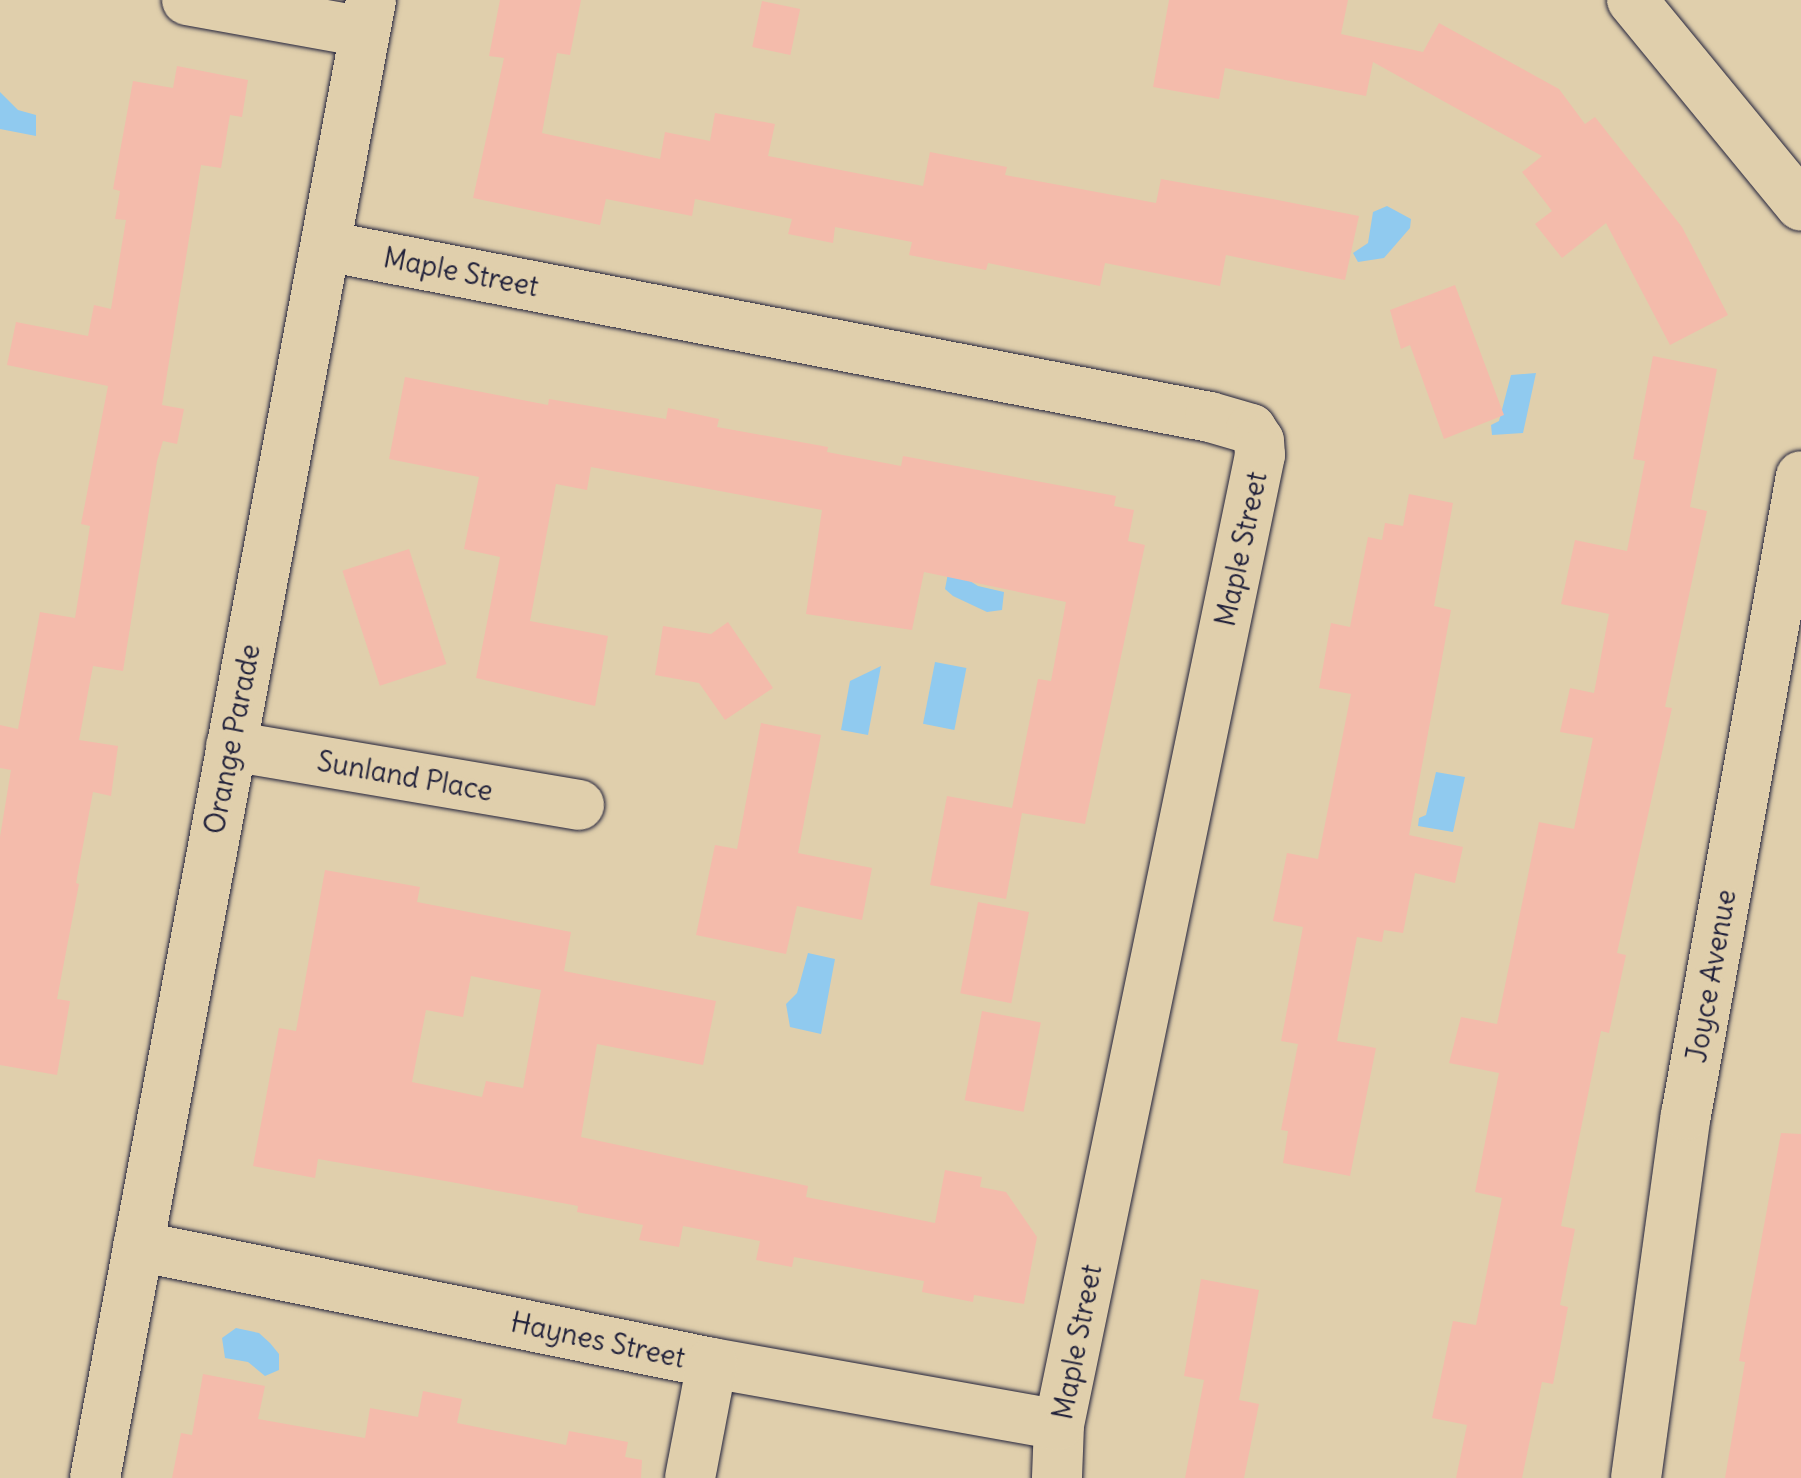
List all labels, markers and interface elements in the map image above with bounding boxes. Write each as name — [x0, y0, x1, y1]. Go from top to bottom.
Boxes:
street label: Maple Street — [381, 241, 541, 303]
street label: Maple Street — [1208, 469, 1274, 629]
street label: Orange Parade — [197, 641, 267, 837]
street label: Sunland Place — [315, 744, 495, 808]
street label: Joyce Avenue — [1679, 887, 1743, 1065]
street label: Maple Street — [1046, 1262, 1108, 1422]
street label: Haynes Street — [508, 1305, 688, 1375]

